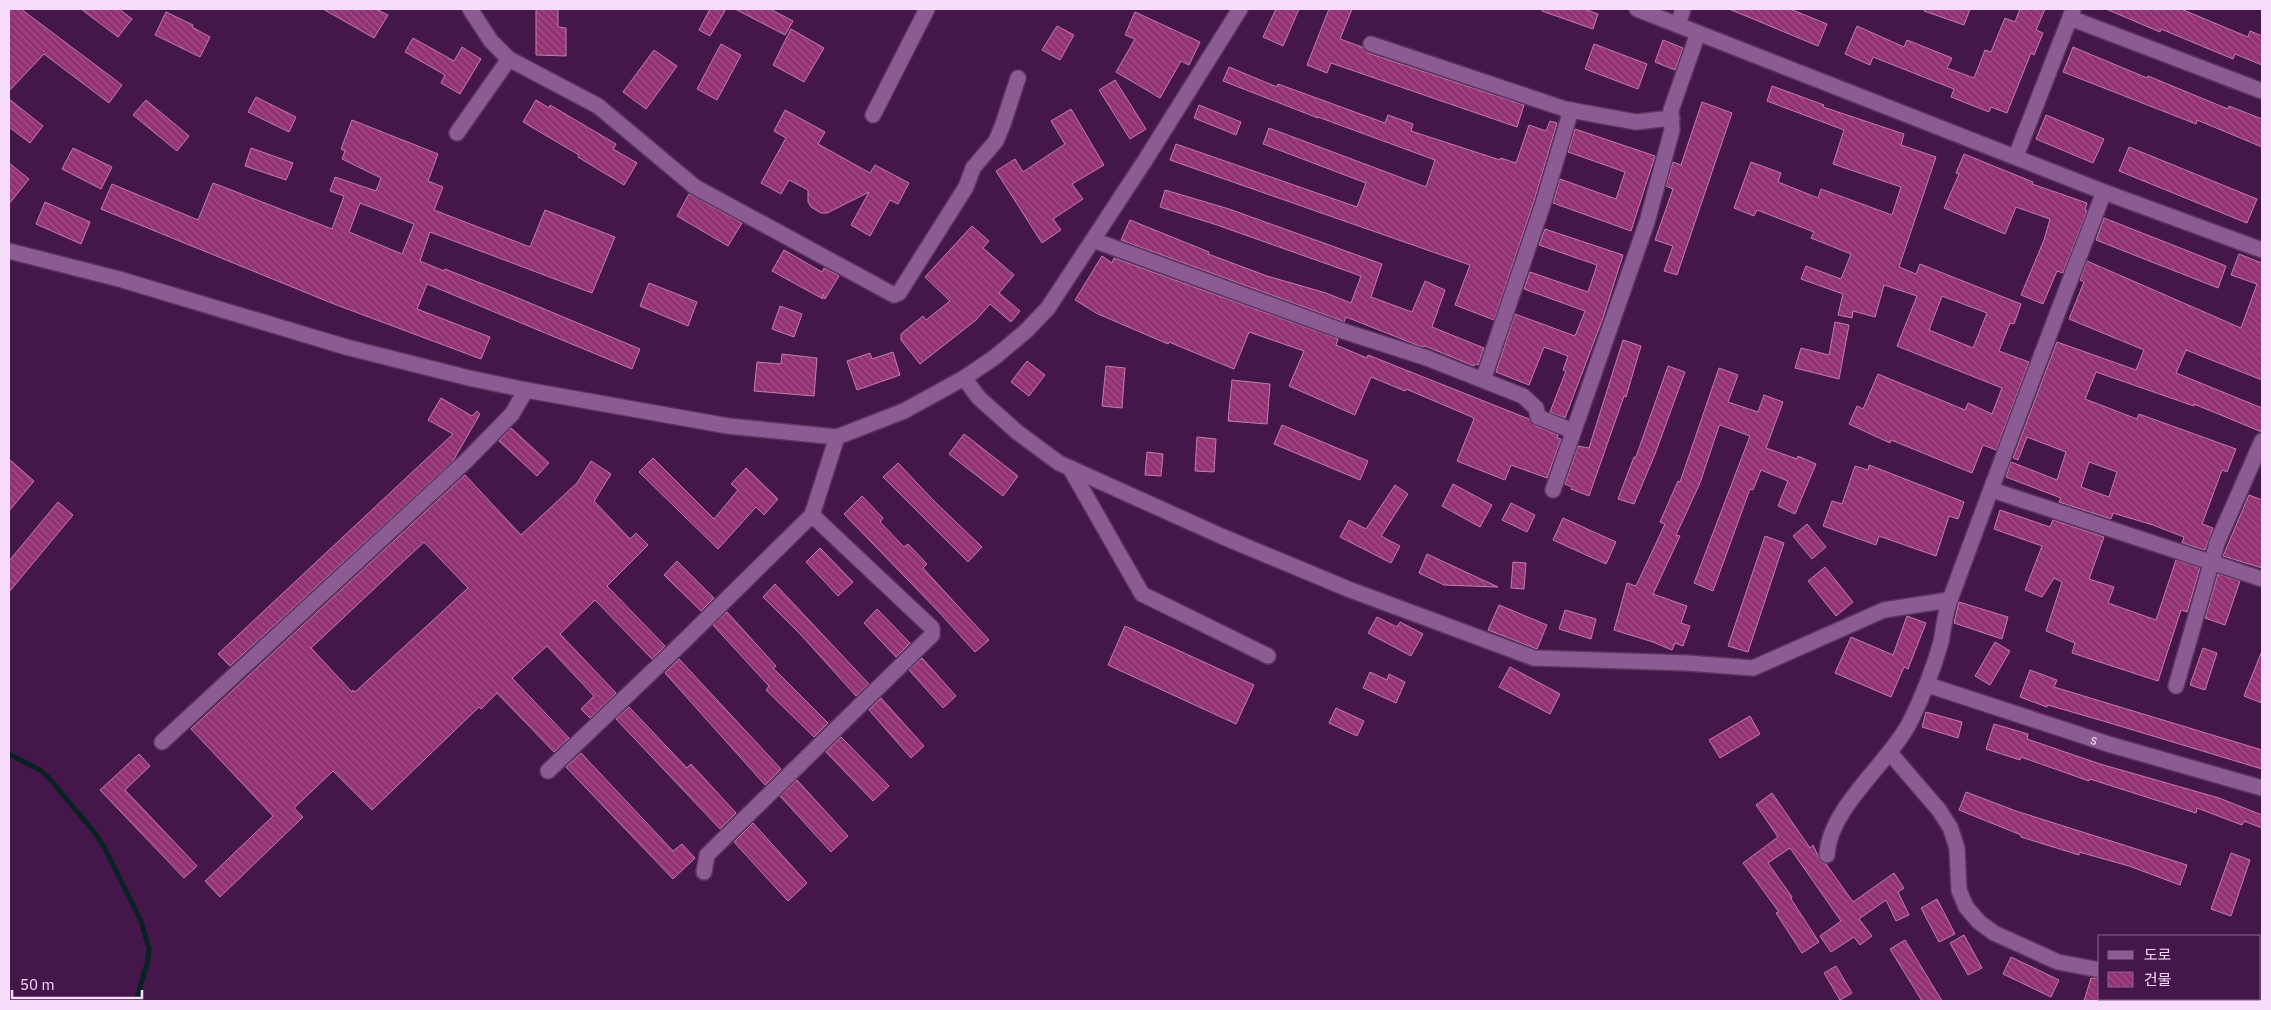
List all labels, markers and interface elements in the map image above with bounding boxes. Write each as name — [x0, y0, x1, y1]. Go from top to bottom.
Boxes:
street label: s — [2088, 730, 2101, 749]
legend — [2098, 935, 2261, 1000]
text: 도로 — [2144, 945, 2172, 964]
scale bar — [12, 968, 142, 1000]
text: 건물 — [2144, 970, 2172, 989]
text: 50 m — [20, 975, 55, 994]

